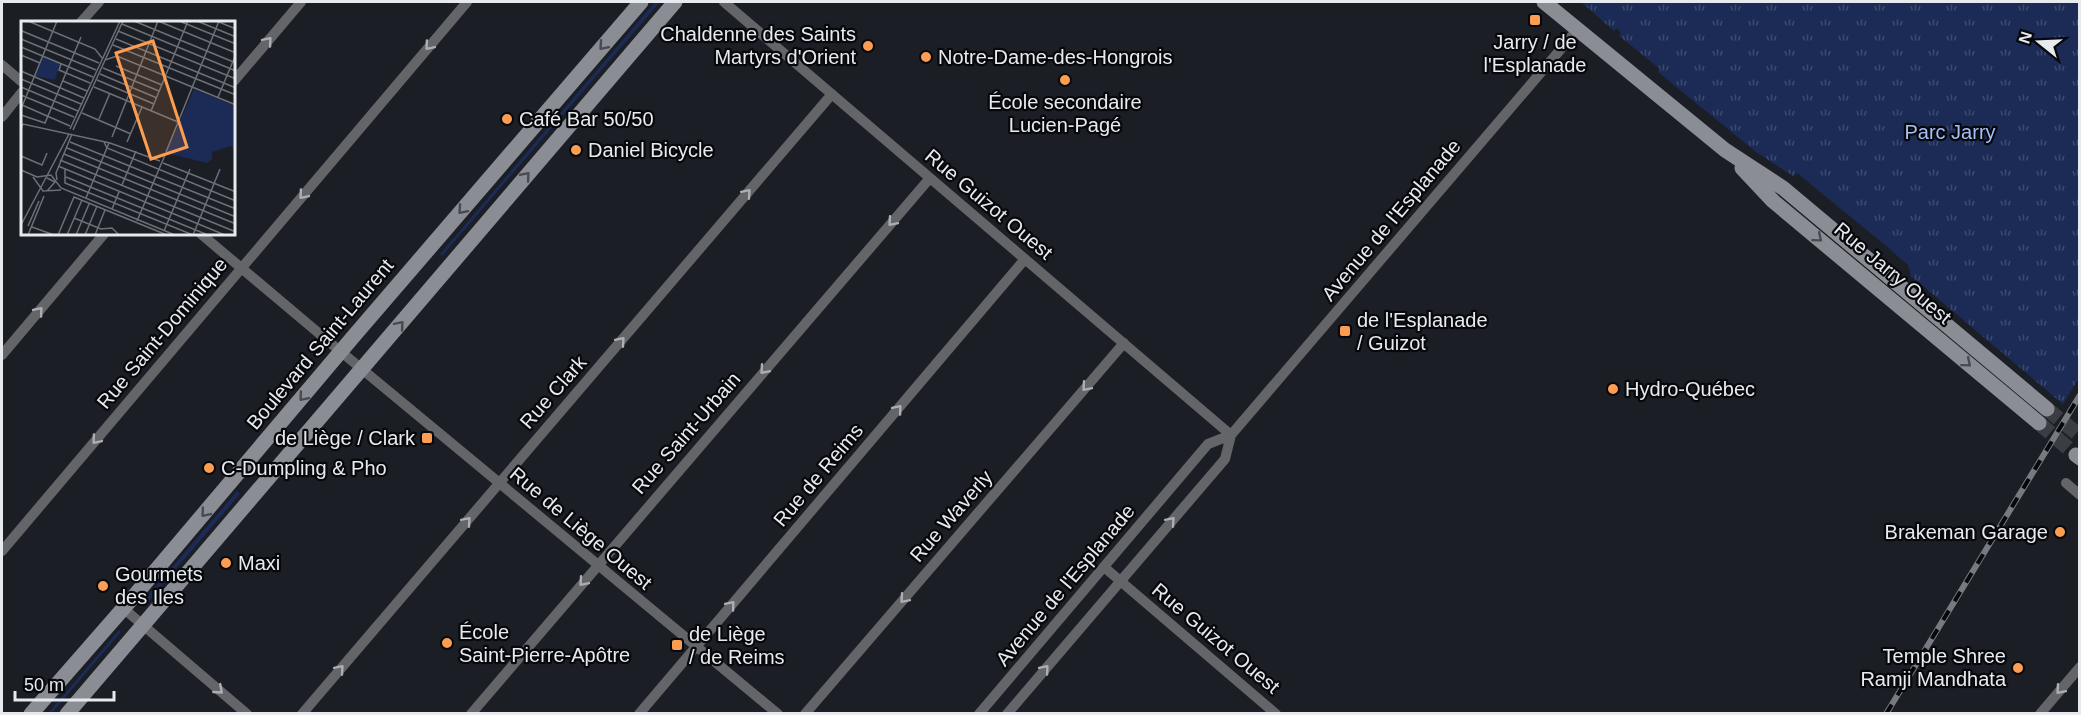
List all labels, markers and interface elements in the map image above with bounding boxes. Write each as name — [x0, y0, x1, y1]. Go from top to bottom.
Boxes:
north arrow — [2009, 12, 2069, 72]
marker: Jarry / de l'Esplanade — [1528, 13, 1542, 27]
inset map — [21, 21, 236, 236]
place label: Chaldenne des Saints Martyrs d'Orient — [660, 23, 856, 68]
text: N — [2015, 29, 2035, 46]
place label: Jarry / de l'Esplanade — [1484, 31, 1586, 76]
one-way arrow — [260, 37, 271, 48]
one-way arrow — [425, 39, 436, 50]
one-way arrow — [599, 39, 610, 50]
marker: Chaldenne des Saints Martyrs d'Orient — [861, 39, 875, 53]
place label: Notre-Dame-des-Hongrois — [938, 46, 1173, 68]
marker: Notre-Dame-des-Hongrois — [919, 50, 933, 64]
marker: École secondaire Lucien-Pagé — [1058, 73, 1072, 87]
place label: École secondaire Lucien-Pagé — [988, 91, 1142, 136]
place label: Café Bar 50/50 — [519, 108, 654, 130]
marker: Café Bar 50/50 — [500, 112, 514, 126]
park label: Parc Jarry — [1904, 121, 1996, 143]
street label: Avenue de l'Esplanade — [1317, 135, 1465, 305]
place label: Daniel Bicycle — [588, 139, 714, 161]
marker: Daniel Bicycle — [569, 143, 583, 157]
street label: Rue Guizot Ouest — [921, 144, 1057, 264]
one-way arrow — [519, 172, 530, 183]
one-way arrow — [299, 188, 310, 199]
one-way arrow — [740, 189, 751, 200]
one-way arrow — [458, 203, 469, 214]
one-way arrow — [888, 215, 899, 226]
street label: Rue Jarry Ouest — [1830, 218, 1956, 329]
one-way arrow — [1811, 231, 1822, 242]
street label: Rue Saint-Dominique — [92, 253, 232, 413]
street label: Boulevard Saint-Laurent — [242, 254, 398, 434]
one-way arrow — [32, 307, 43, 318]
place label: de l'Esplanade / Guizot — [1357, 309, 1488, 354]
one-way arrow — [392, 321, 403, 332]
marker: de l'Esplanade / Guizot — [1338, 324, 1352, 338]
one-way arrow — [613, 337, 624, 348]
street label: Rue Clark — [516, 350, 591, 433]
one-way arrow — [1960, 356, 1971, 367]
one-way arrow — [760, 363, 771, 374]
street label: Rue Saint-Urbain — [627, 368, 745, 498]
place label: Hydro-Québec — [1625, 378, 1755, 400]
one-way arrow — [1082, 380, 1093, 391]
marker: Hydro-Québec — [1606, 382, 1620, 396]
one-way arrow — [300, 390, 311, 401]
one-way arrow — [891, 405, 902, 416]
street label: Rue de Reims — [769, 419, 867, 531]
place label: de Liège / Clark — [275, 427, 416, 449]
marker: de Liège / Clark — [420, 431, 434, 445]
one-way arrow — [92, 433, 103, 444]
place label: C-Dumpling & Pho — [221, 457, 387, 479]
marker: C-Dumpling & Pho — [202, 461, 216, 475]
street label: Rue de Liège Ouest — [506, 462, 657, 594]
street label: Rue Waverly — [905, 466, 997, 566]
street label: Avenue de l'Esplanade — [991, 500, 1139, 670]
one-way arrow — [201, 506, 212, 517]
one-way arrow — [460, 517, 471, 528]
one-way arrow — [1164, 517, 1175, 528]
place label: Brakeman Garage — [1885, 521, 2048, 543]
marker: Brakeman Garage — [2053, 525, 2067, 539]
place label: Maxi — [238, 552, 280, 574]
marker: Maxi — [219, 556, 233, 570]
place label: Gourmets des Iles — [115, 563, 203, 608]
one-way arrow — [579, 575, 590, 586]
street label: Rue Guizot Ouest — [1148, 578, 1284, 698]
marker: Gourmets des Iles — [96, 579, 110, 593]
one-way arrow — [900, 592, 911, 603]
one-way arrow — [724, 601, 735, 612]
place label: École Saint-Pierre-Apôtre — [459, 621, 630, 666]
place label: de Liège / de Reims — [689, 623, 785, 668]
marker: École Saint-Pierre-Apôtre — [440, 636, 454, 650]
marker: de Liège / de Reims — [670, 638, 684, 652]
place label: Temple Shree Ramji Mandhata — [1860, 645, 2007, 690]
marker: Temple Shree Ramji Mandhata — [2011, 661, 2025, 675]
scale bar — [15, 664, 114, 702]
one-way arrow — [332, 665, 343, 676]
one-way arrow — [1038, 665, 1049, 676]
text: 50 m — [24, 675, 64, 695]
one-way arrow — [212, 683, 223, 694]
one-way arrow — [2056, 683, 2067, 694]

